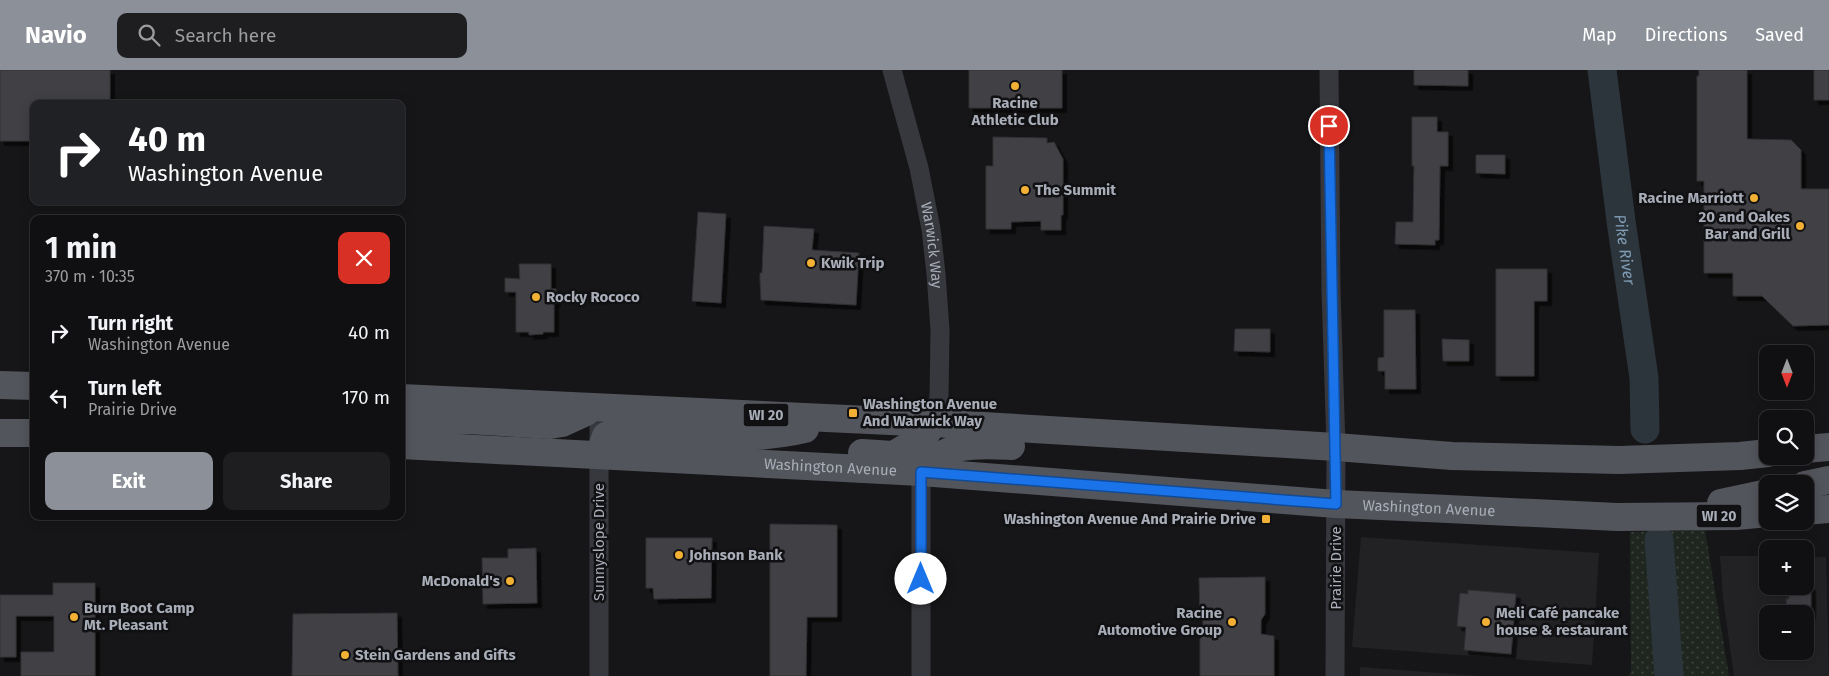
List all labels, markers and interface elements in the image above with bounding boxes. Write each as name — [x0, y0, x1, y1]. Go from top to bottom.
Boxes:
search box — [117, 13, 467, 58]
text: Navio — [25, 21, 87, 49]
icon: search — [135, 21, 163, 49]
text: Search here — [175, 24, 276, 47]
text: Map — [1582, 24, 1617, 46]
text: Directions — [1645, 24, 1727, 46]
text: Saved — [1755, 24, 1804, 46]
marker: Racine Athletic Club — [1009, 80, 1021, 92]
place label: Racine Athletic Club — [970, 94, 1059, 129]
pin — [1308, 105, 1350, 147]
icon: arrive — [1315, 112, 1343, 140]
text: 40 m — [128, 118, 206, 160]
icon: right — [45, 120, 110, 185]
text: Washington Avenue — [128, 160, 323, 187]
place label: The Summit — [1035, 181, 1116, 199]
marker: The Summit — [1019, 184, 1031, 196]
place label: Racine Marriott — [1638, 189, 1744, 207]
marker: Racine Marriott — [1748, 192, 1760, 204]
street label: Warwick Way — [917, 200, 946, 290]
place label: 20 and Oakes Bar and Grill — [1698, 208, 1791, 243]
water label: Pike River — [1611, 213, 1640, 287]
marker: 20 and Oakes Bar and Grill — [1794, 220, 1806, 232]
text: 1 min — [45, 230, 117, 266]
button: close — [338, 232, 390, 284]
place label: Kwik Trip — [821, 254, 885, 272]
marker: Kwik Trip — [805, 257, 817, 269]
text: 370 m · 10:35 — [45, 267, 135, 286]
place label: Rocky Rococo — [546, 288, 640, 306]
marker: Rocky Rococo — [530, 291, 542, 303]
text: Turn right — [88, 312, 173, 335]
icon: right — [45, 319, 73, 347]
text: 40 m — [348, 321, 390, 344]
text: Washington Avenue — [88, 335, 230, 354]
north arrow — [1759, 345, 1814, 400]
map controls — [1759, 345, 1814, 660]
text: Turn left — [88, 377, 162, 400]
icon: left — [45, 384, 73, 412]
text: 170 m — [342, 386, 390, 409]
place label: Washington Avenue And Warwick Way — [862, 395, 997, 430]
text: Prairie Drive — [88, 400, 177, 419]
road number: WI 20 — [744, 404, 788, 426]
marker: Washington Avenue And Warwick Way — [847, 407, 859, 419]
button: search — [1759, 410, 1814, 465]
button: Exit — [45, 452, 213, 510]
button: Share — [223, 452, 390, 510]
street label: Washington Avenue — [763, 455, 897, 480]
button: layers — [1759, 475, 1814, 530]
street label: Sunnyslope Drive — [590, 483, 608, 601]
street label: Washington Avenue — [1362, 496, 1496, 520]
road number: WI 20 — [1696, 504, 1742, 528]
place label: Washington Avenue And Prairie Drive — [1004, 510, 1256, 528]
marker: Washington Avenue And Prairie Drive — [1260, 513, 1272, 525]
street label: Prairie Drive — [1327, 526, 1345, 610]
button: + — [1759, 540, 1814, 595]
place label: Johnson Bank — [688, 546, 783, 564]
marker: Johnson Bank — [673, 549, 685, 561]
position arrow — [894, 552, 946, 604]
place label: McDonald's — [422, 572, 500, 590]
marker: McDonald's — [504, 575, 516, 587]
place label: Burn Boot Camp Mt. Pleasant — [84, 599, 195, 634]
place label: Racine Automotive Group — [1097, 604, 1222, 639]
place label: Meli Café pancake house & restaurant — [1496, 604, 1628, 639]
button: − — [1759, 605, 1814, 660]
marker: Burn Boot Camp Mt. Pleasant — [68, 611, 80, 623]
marker: Racine Automotive Group — [1226, 616, 1238, 628]
marker: Meli Café pancake house & restaurant — [1480, 616, 1492, 628]
place label: Stein Gardens and Gifts — [355, 646, 516, 664]
marker: Stein Gardens and Gifts — [339, 649, 351, 661]

